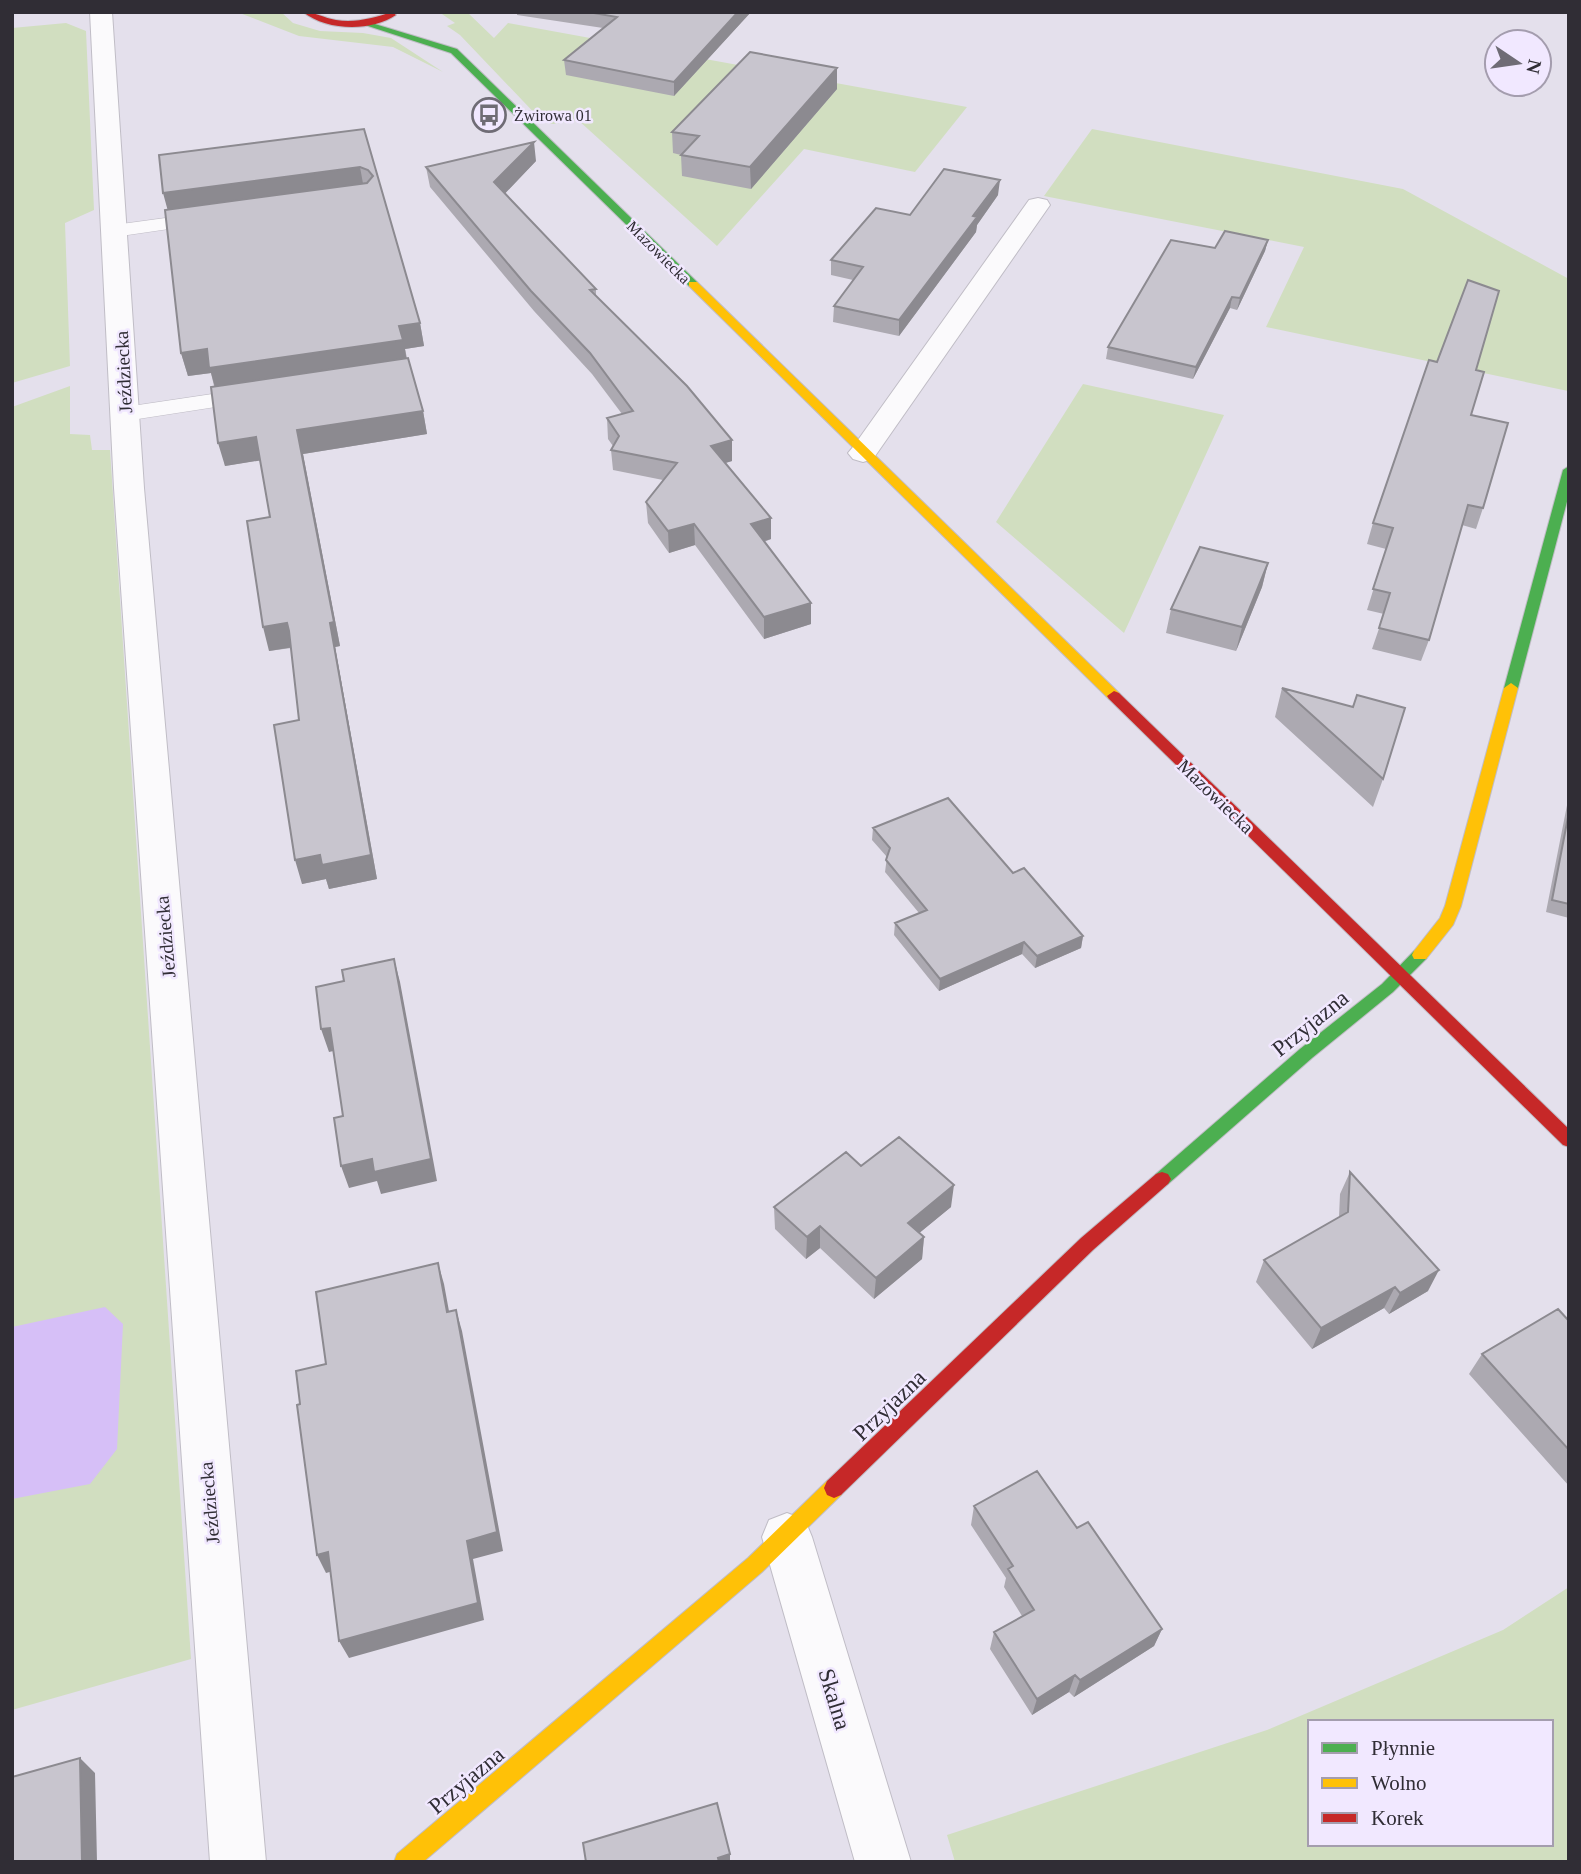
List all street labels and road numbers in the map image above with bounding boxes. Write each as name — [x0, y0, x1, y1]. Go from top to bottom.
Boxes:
street label: Mazowiecka — [624, 217, 694, 287]
street label: Jeździecka — [111, 330, 136, 414]
street label: Mazowiecka — [1173, 755, 1258, 838]
street label: Jeździecka — [151, 895, 180, 979]
street label: Przyjazna — [1267, 985, 1353, 1062]
street label: Przyjazna — [848, 1365, 931, 1446]
street label: Jeździecka — [195, 1461, 224, 1545]
street label: Skalna — [813, 1666, 856, 1733]
street label: Przyjazna — [424, 1742, 509, 1819]

